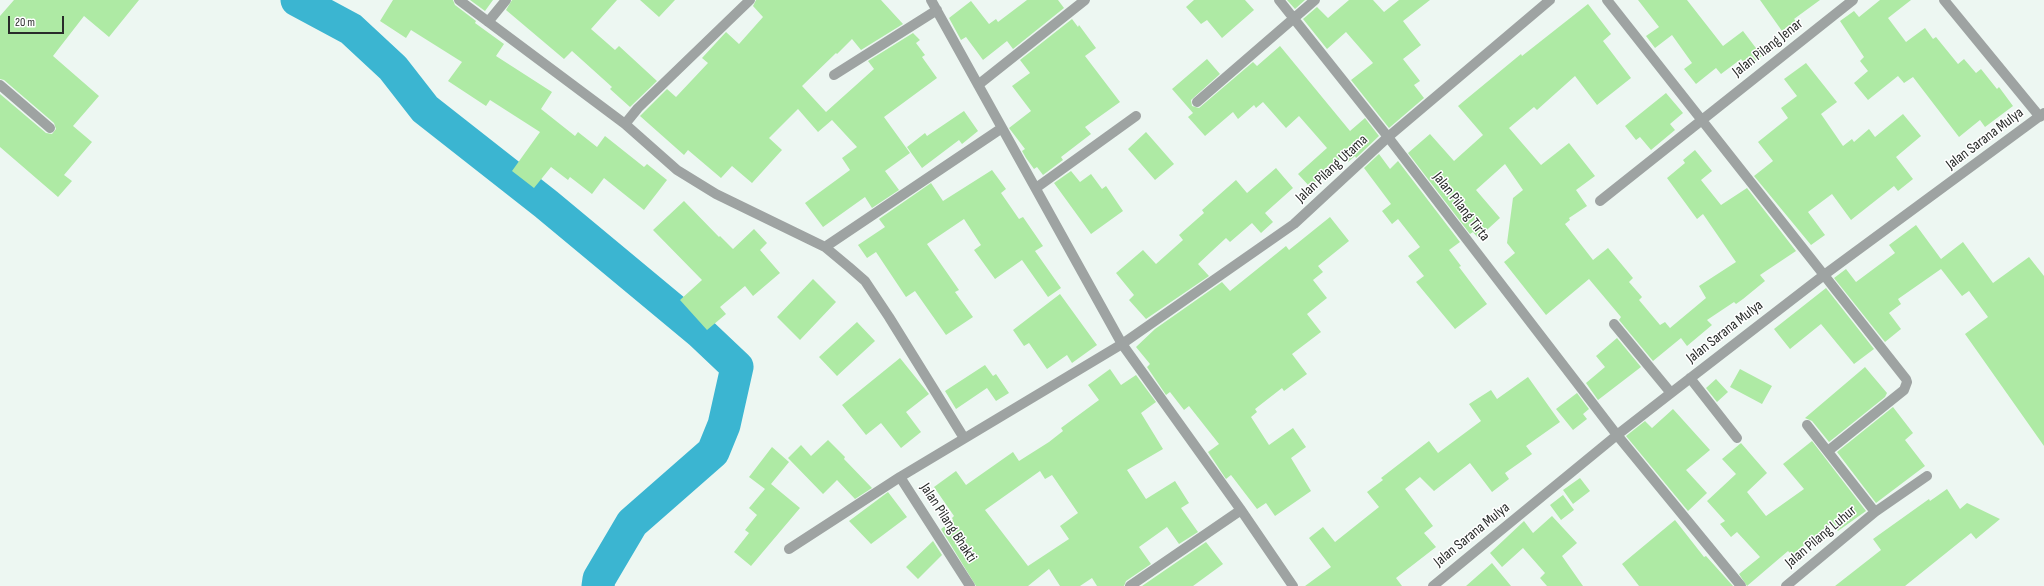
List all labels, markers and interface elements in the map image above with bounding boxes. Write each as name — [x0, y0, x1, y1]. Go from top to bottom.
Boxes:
scale bar — [10, 8, 66, 34]
text: 20 m — [15, 15, 35, 30]
street label: Jalan Pilang Jenar — [1729, 15, 1807, 81]
street label: Jalan Sarana Mulya — [1943, 104, 2027, 174]
street label: Jalan Pilang Utama — [1292, 131, 1372, 207]
street label: Jalan Pilang Tirta — [1429, 169, 1493, 245]
street label: Jalan Sarana Mulya — [1683, 297, 1767, 367]
street label: Jalan Pilang Bhakti — [916, 480, 980, 566]
street label: Jalan Sarana Mulya — [1431, 499, 1513, 571]
street label: Jalan Pilang Luhur — [1782, 502, 1860, 572]

